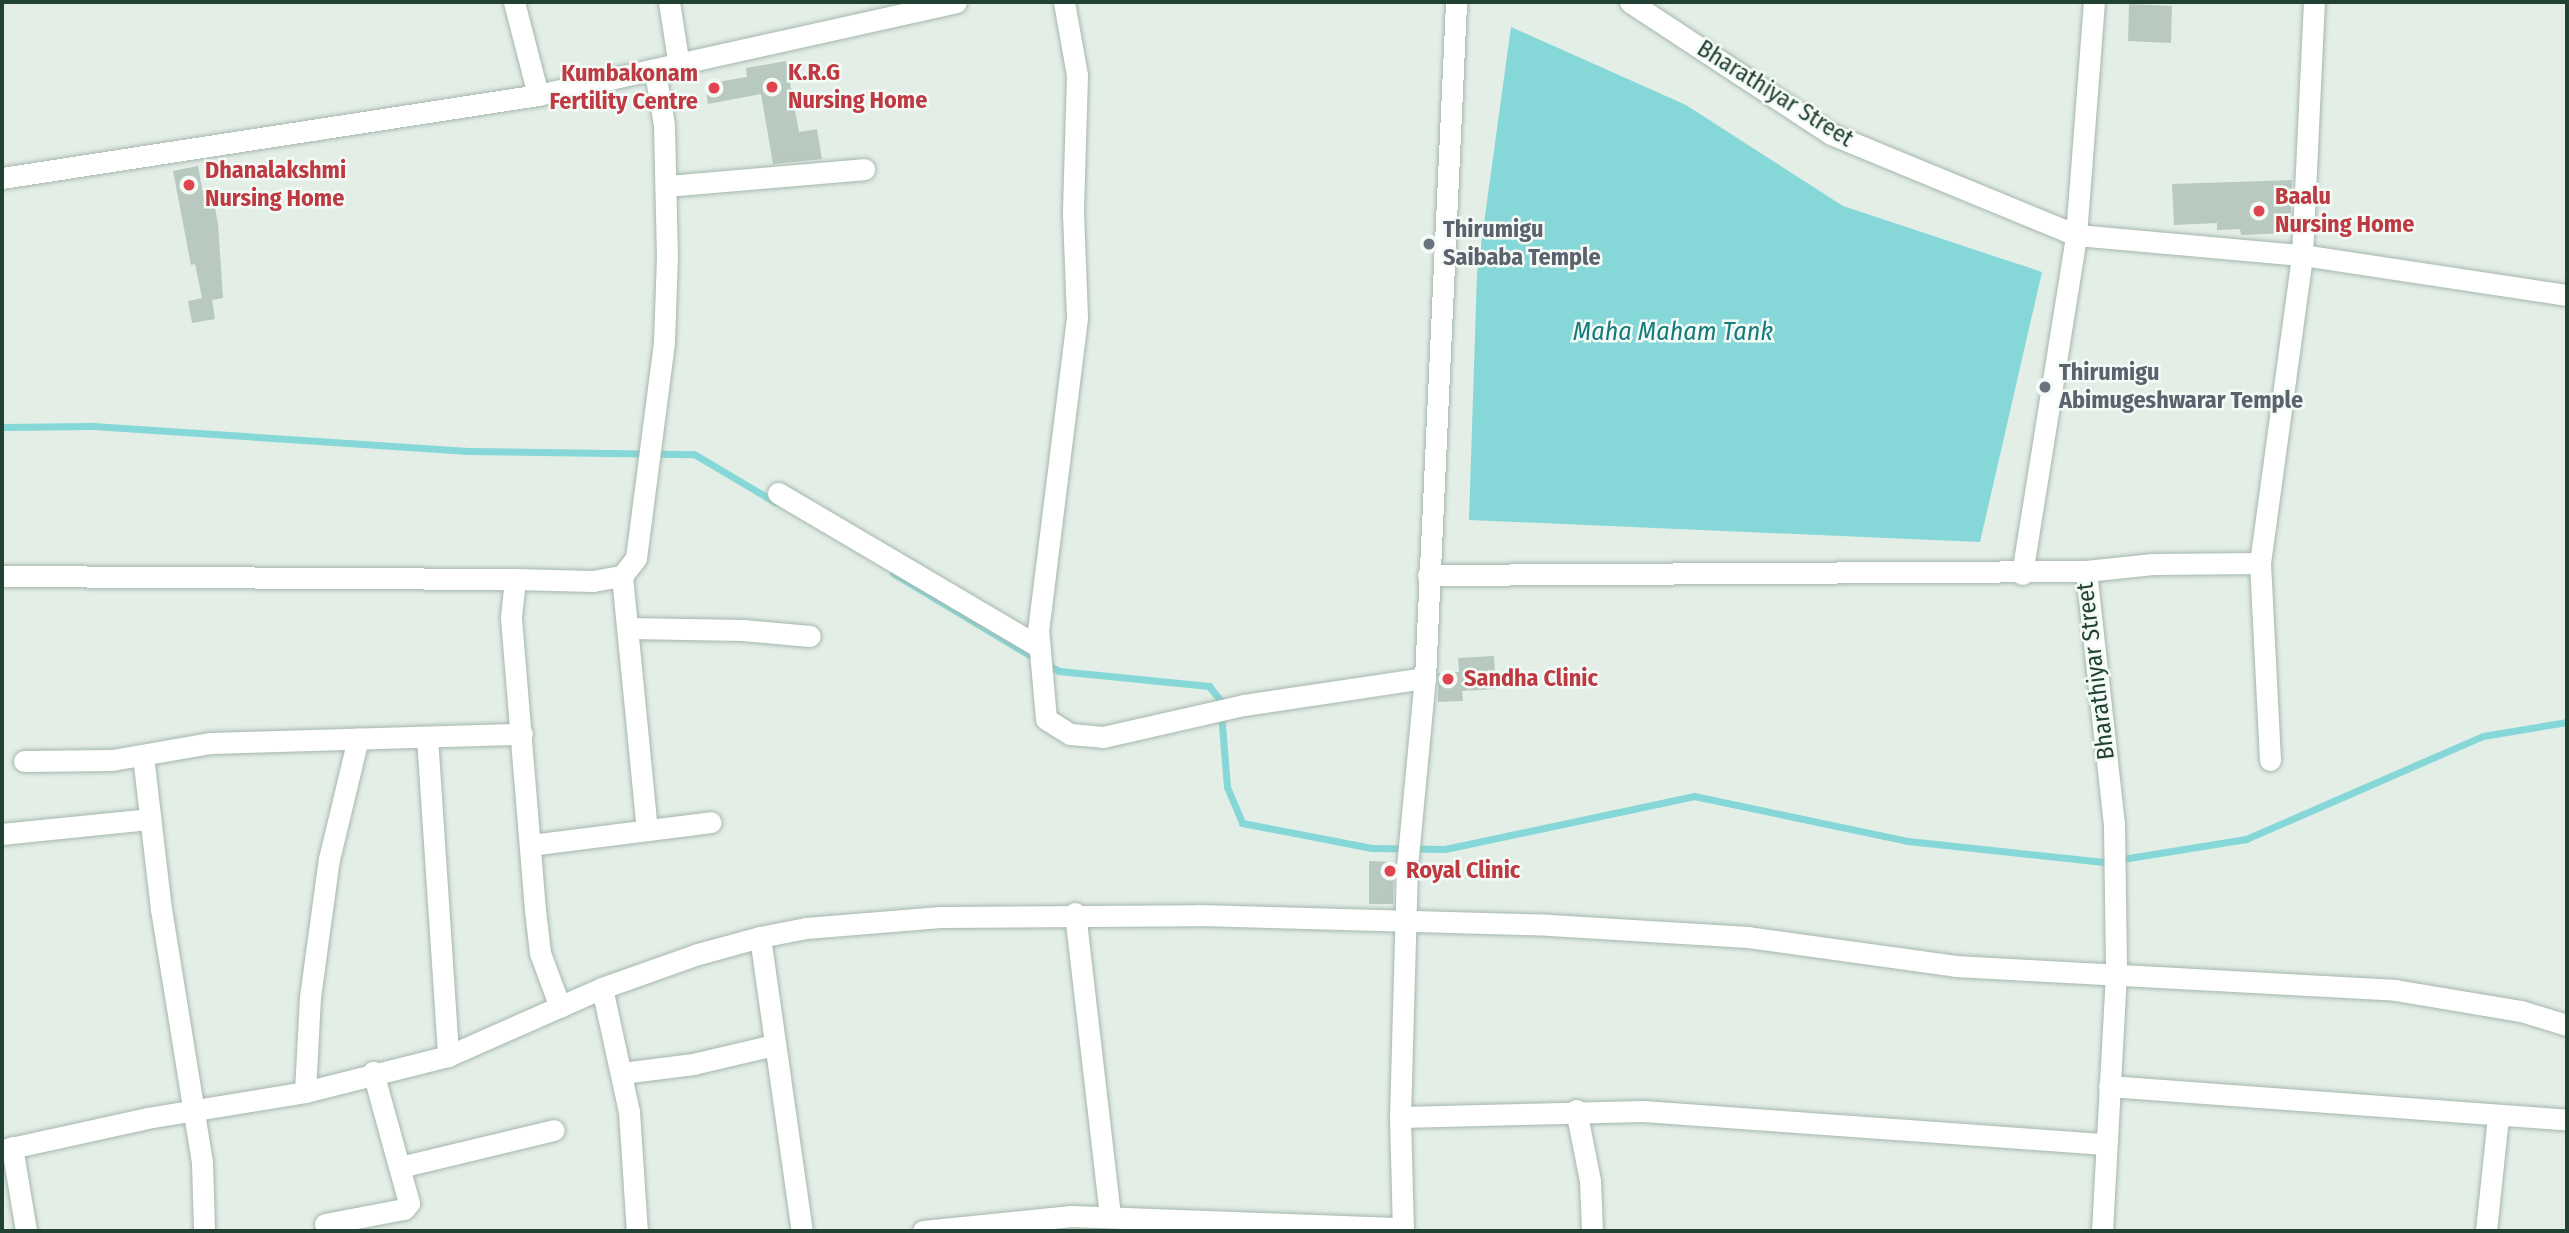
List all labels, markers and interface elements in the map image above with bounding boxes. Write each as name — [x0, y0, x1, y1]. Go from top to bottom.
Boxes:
street label: Bharathiyar Street — [1692, 34, 1858, 154]
place label: K.R.G Nursing Home — [788, 59, 927, 115]
place label: Kumbakonam Fertility Centre — [550, 60, 698, 116]
marker: K.R.G Nursing Home — [762, 77, 782, 97]
marker: Kumbakonam Fertility Centre — [704, 78, 724, 98]
place label: Dhanalakshmi Nursing Home — [205, 157, 346, 213]
marker: Dhanalakshmi Nursing Home — [179, 175, 199, 195]
place label: Baalu Nursing Home — [2275, 183, 2414, 239]
marker: Baalu Nursing Home — [2249, 201, 2269, 221]
place label: Thirumigu Saibaba Temple — [1443, 216, 1601, 272]
marker: Thirumigu Saibaba Temple — [1421, 236, 1437, 252]
water label: Maha Maham Tank — [1573, 316, 1773, 348]
place label: Thirumigu Abimugeshwarar Temple — [2059, 359, 2303, 415]
marker: Thirumigu Abimugeshwarar Temple — [2037, 379, 2053, 395]
street label: Bharathiyar Street — [2071, 581, 2121, 761]
place label: Sandha Clinic — [1464, 665, 1598, 693]
marker: Sandha Clinic — [1438, 669, 1458, 689]
place label: Royal Clinic — [1406, 857, 1520, 885]
marker: Royal Clinic — [1380, 861, 1400, 881]

